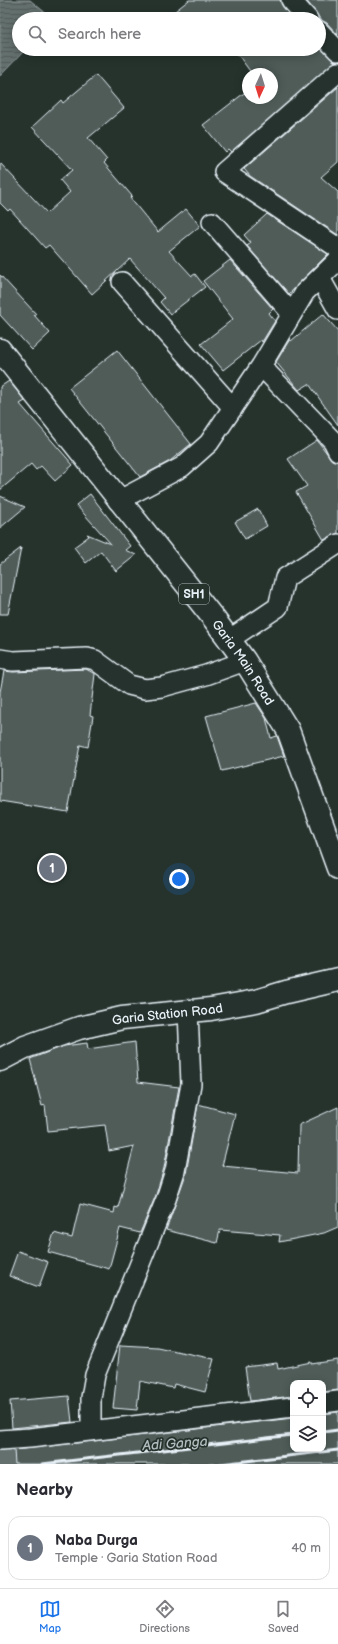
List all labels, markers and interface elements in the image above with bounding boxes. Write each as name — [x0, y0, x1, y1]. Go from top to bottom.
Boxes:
search box — [12, 12, 326, 56]
icon: search — [26, 23, 48, 45]
text: Search here — [58, 25, 141, 44]
north arrow — [242, 68, 278, 104]
road number: SH1 — [179, 584, 209, 604]
street label: Garia Main Road — [208, 617, 277, 708]
pin: 1 — [39, 853, 65, 883]
your location — [169, 869, 189, 889]
street label: Garia Station Road — [111, 1000, 224, 1029]
map controls — [290, 1380, 326, 1452]
button: locate — [290, 1380, 326, 1416]
button: layers — [290, 1416, 326, 1452]
water label: Adi Ganga — [141, 1433, 208, 1454]
text: Nearby — [16, 1480, 73, 1500]
text: Naba Durga — [55, 1531, 138, 1550]
text: 1 — [27, 1540, 33, 1556]
text: 40 m — [291, 1540, 321, 1556]
text: Temple · Garia Station Road — [55, 1550, 217, 1566]
tab: Map — [39, 1598, 61, 1635]
tab: Directions — [139, 1598, 190, 1635]
tab: Saved — [268, 1598, 299, 1635]

